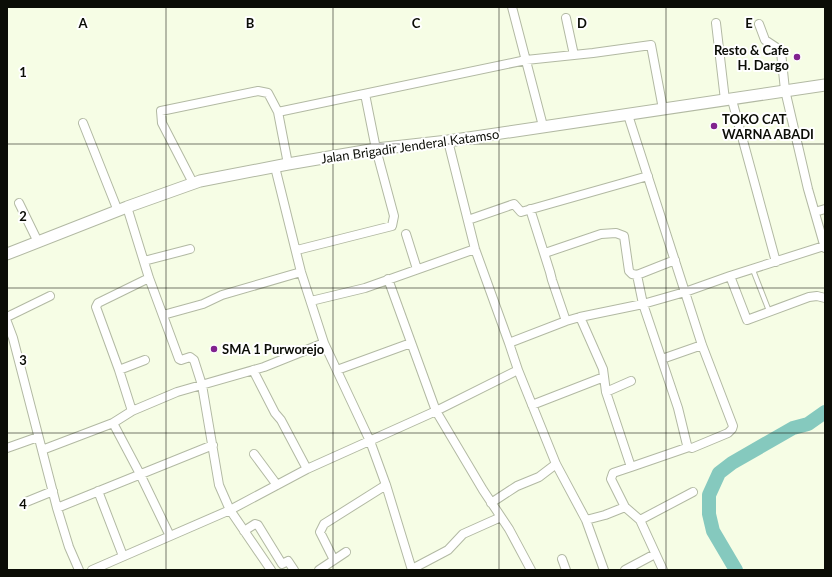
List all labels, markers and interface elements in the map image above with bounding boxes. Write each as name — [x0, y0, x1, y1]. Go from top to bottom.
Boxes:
text: A — [77, 15, 88, 31]
text: B — [246, 15, 255, 31]
text: C — [412, 15, 421, 31]
text: D — [577, 15, 587, 31]
text: E — [745, 15, 753, 31]
place label: Resto & Cafe H. Dargo — [714, 42, 790, 73]
marker: Resto & Cafe H. Dargo — [792, 52, 802, 62]
text: 1 — [19, 64, 27, 80]
place label: TOKO CAT WARNA ABADI — [722, 111, 814, 142]
marker: TOKO CAT WARNA ABADI — [709, 121, 719, 131]
street label: Jalan Brigadir Jenderal Katamso — [320, 126, 500, 166]
text: 2 — [19, 208, 27, 224]
place label: SMA 1 Purworejo — [222, 341, 325, 357]
marker: SMA 1 Purworejo — [209, 344, 219, 354]
text: 3 — [19, 352, 27, 368]
text: 4 — [19, 496, 27, 512]

